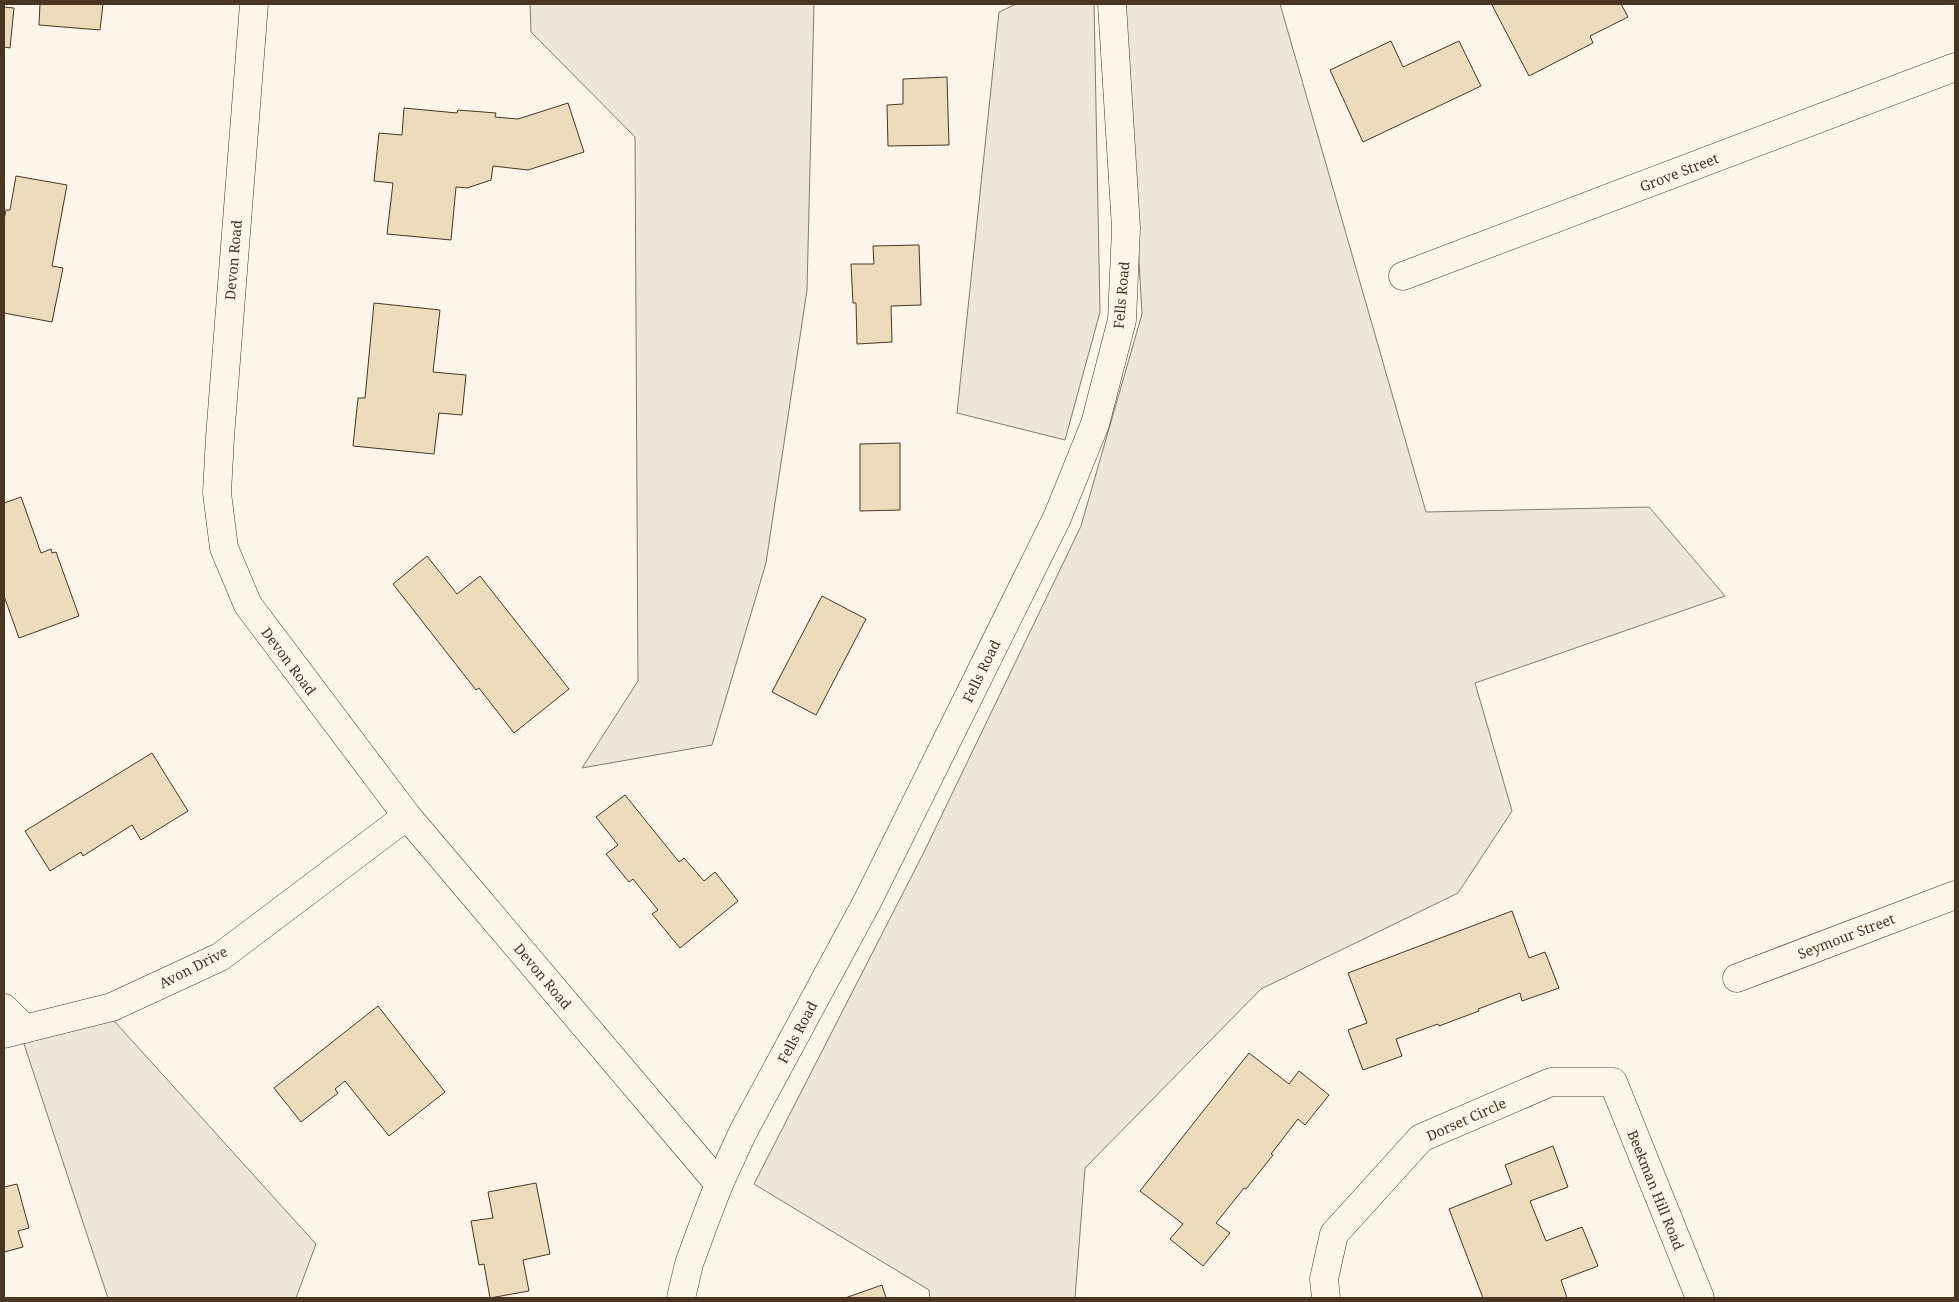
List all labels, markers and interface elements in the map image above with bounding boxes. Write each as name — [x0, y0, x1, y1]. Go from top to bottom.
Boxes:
street label: Grove Street — [1637, 148, 1721, 196]
street label: Devon Road — [220, 219, 246, 301]
street label: Fells Road — [1109, 260, 1133, 329]
street label: Devon Road — [257, 623, 321, 699]
street label: Fells Road — [958, 636, 1005, 706]
street label: Seymour Street — [1795, 909, 1897, 963]
street label: Devon Road — [510, 939, 576, 1013]
street label: Avon Drive — [155, 942, 231, 992]
street label: Fells Road — [773, 997, 821, 1066]
street label: Dorset Circle — [1423, 1093, 1509, 1145]
street label: Beekman Hill Road — [1623, 1127, 1689, 1253]

